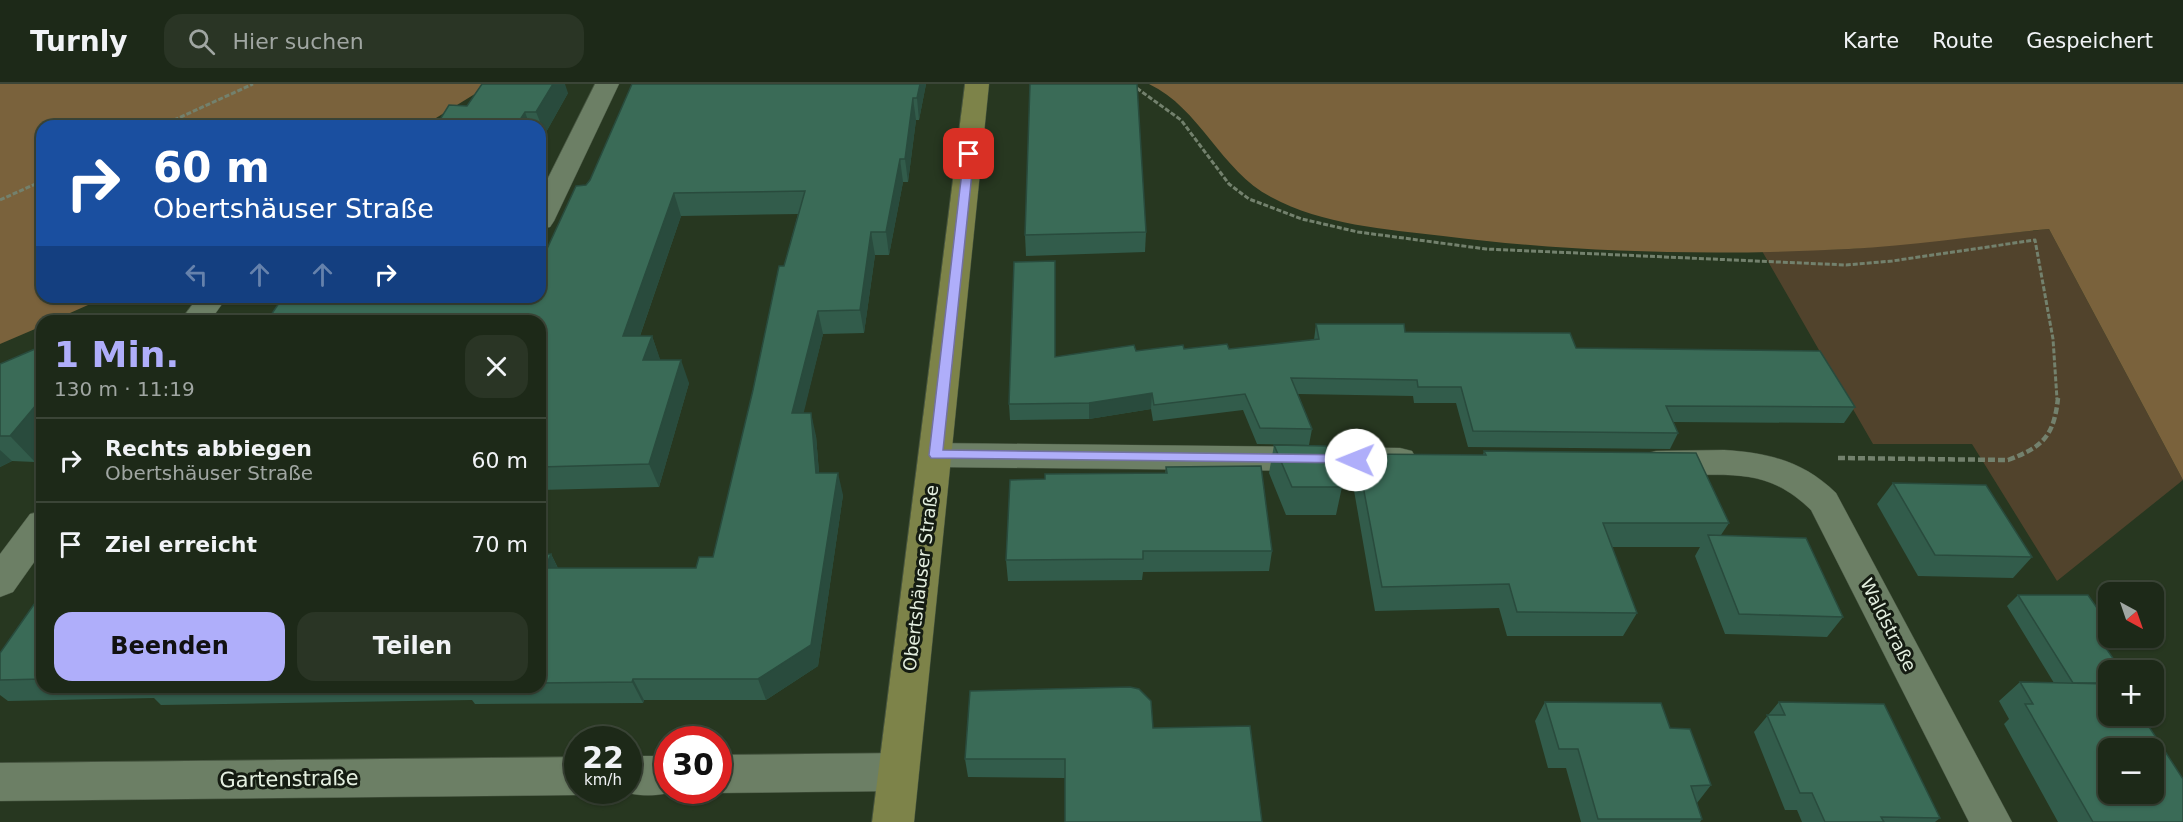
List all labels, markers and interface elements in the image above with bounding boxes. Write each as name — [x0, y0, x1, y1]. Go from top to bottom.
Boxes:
search box — [164, 14, 584, 68]
text: Turnly — [30, 25, 128, 58]
icon: search — [185, 25, 218, 58]
text: Hier suchen — [233, 29, 364, 54]
text: Karte — [1843, 29, 1899, 53]
text: Route — [1932, 29, 1993, 53]
text: Gespeichert — [2026, 29, 2153, 53]
pin — [943, 128, 994, 179]
icon: arrive — [952, 137, 985, 170]
text: 60 m — [153, 143, 270, 192]
icon: right — [54, 144, 132, 222]
text: Obertshäuser Straße — [153, 193, 434, 224]
icon: left — [180, 258, 213, 291]
icon: ahead — [243, 258, 276, 291]
icon: ahead — [306, 258, 339, 291]
icon: right — [369, 258, 402, 291]
text: 1 Min. — [54, 334, 179, 375]
button: close — [465, 335, 528, 398]
text: 130 m · 11:19 — [54, 377, 195, 401]
position arrow — [1324, 428, 1388, 492]
text: Rechts abbiegen — [105, 436, 312, 461]
icon: right — [54, 444, 87, 477]
text: 60 m — [472, 448, 528, 473]
text: Obertshäuser Straße — [105, 461, 313, 485]
street label: Obertshäuser Straße — [899, 484, 942, 672]
icon: arrive — [54, 528, 87, 561]
text: Ziel erreicht — [105, 532, 257, 557]
text: 70 m — [472, 532, 528, 557]
street label: Waldstraße — [1856, 575, 1921, 675]
north arrow — [2098, 582, 2164, 648]
map controls — [2098, 582, 2164, 804]
button: Beenden — [54, 612, 285, 681]
button: Teilen — [297, 612, 528, 681]
button: + — [2098, 660, 2164, 726]
speed limit sign: 30 — [654, 726, 732, 804]
button: − — [2098, 738, 2164, 804]
text: 22 — [582, 740, 624, 775]
street label: Gartenstraße — [219, 766, 359, 792]
text: km/h — [584, 771, 622, 789]

